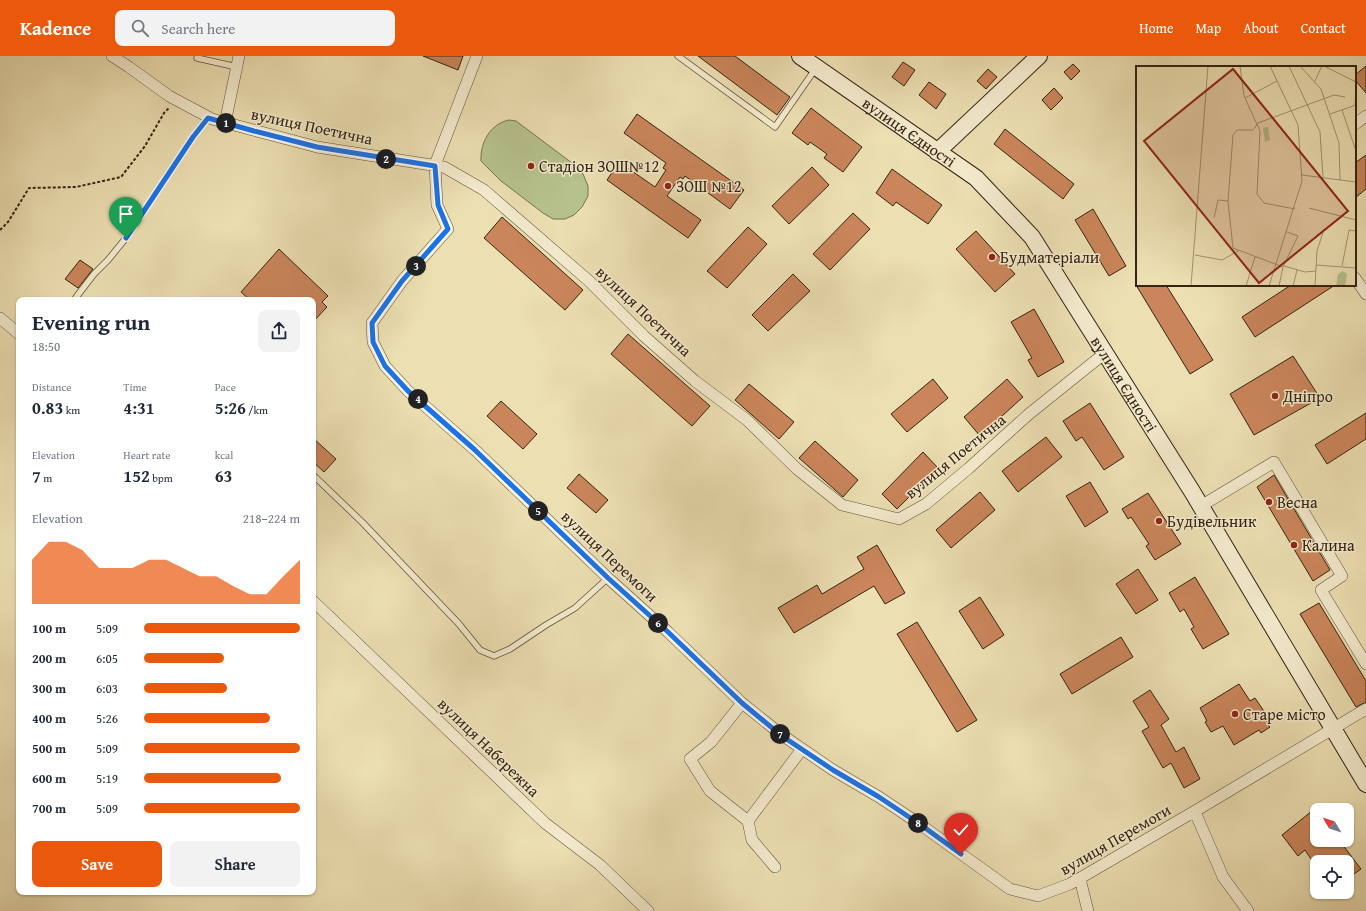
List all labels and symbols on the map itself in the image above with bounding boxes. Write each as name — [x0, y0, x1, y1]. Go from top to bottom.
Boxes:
inset map — [1136, 66, 1356, 286]
street label: вулиця Єдності — [858, 91, 961, 173]
street label: вулиця Поетична — [249, 101, 375, 151]
pin: 1 — [216, 113, 236, 133]
pin: 2 — [376, 149, 396, 169]
place label: Стадіон ЗОШ№12 — [539, 154, 659, 178]
marker: Стадіон ЗОШ№12 — [526, 161, 536, 171]
place label: ЗОШ №12 — [676, 174, 741, 198]
marker: ЗОШ №12 — [663, 181, 673, 191]
pin — [109, 197, 143, 238]
place label: Будматеріали — [1000, 245, 1100, 269]
marker: Будматеріали — [987, 252, 997, 262]
pin: 3 — [406, 256, 426, 276]
street label: вулиця Поетична — [591, 260, 698, 362]
street label: вулиця Єдності — [1085, 331, 1164, 437]
place label: Дніпро — [1282, 384, 1333, 408]
pin: 4 — [408, 389, 428, 409]
marker: Дніпро — [1270, 391, 1280, 401]
street label: вулиця Поетична — [899, 408, 1011, 504]
place label: Весна — [1277, 490, 1318, 514]
marker: Весна — [1264, 497, 1274, 507]
pin: 5 — [528, 501, 548, 521]
street label: вулиця Перемоги — [556, 505, 664, 608]
place label: Будівельник — [1167, 509, 1257, 533]
marker: Будівельник — [1154, 516, 1164, 526]
place label: Калина — [1302, 533, 1355, 557]
marker: Калина — [1289, 540, 1299, 550]
pin: 6 — [648, 613, 668, 633]
street label: вулиця Набережна — [433, 692, 546, 802]
place label: Старе місто — [1243, 702, 1326, 726]
marker: Старе місто — [1230, 709, 1240, 719]
pin: 7 — [770, 724, 790, 744]
street label: вулиця Перемоги — [1055, 797, 1175, 881]
north arrow — [1310, 803, 1354, 847]
pin: 8 — [908, 813, 928, 833]
pin — [944, 813, 978, 854]

